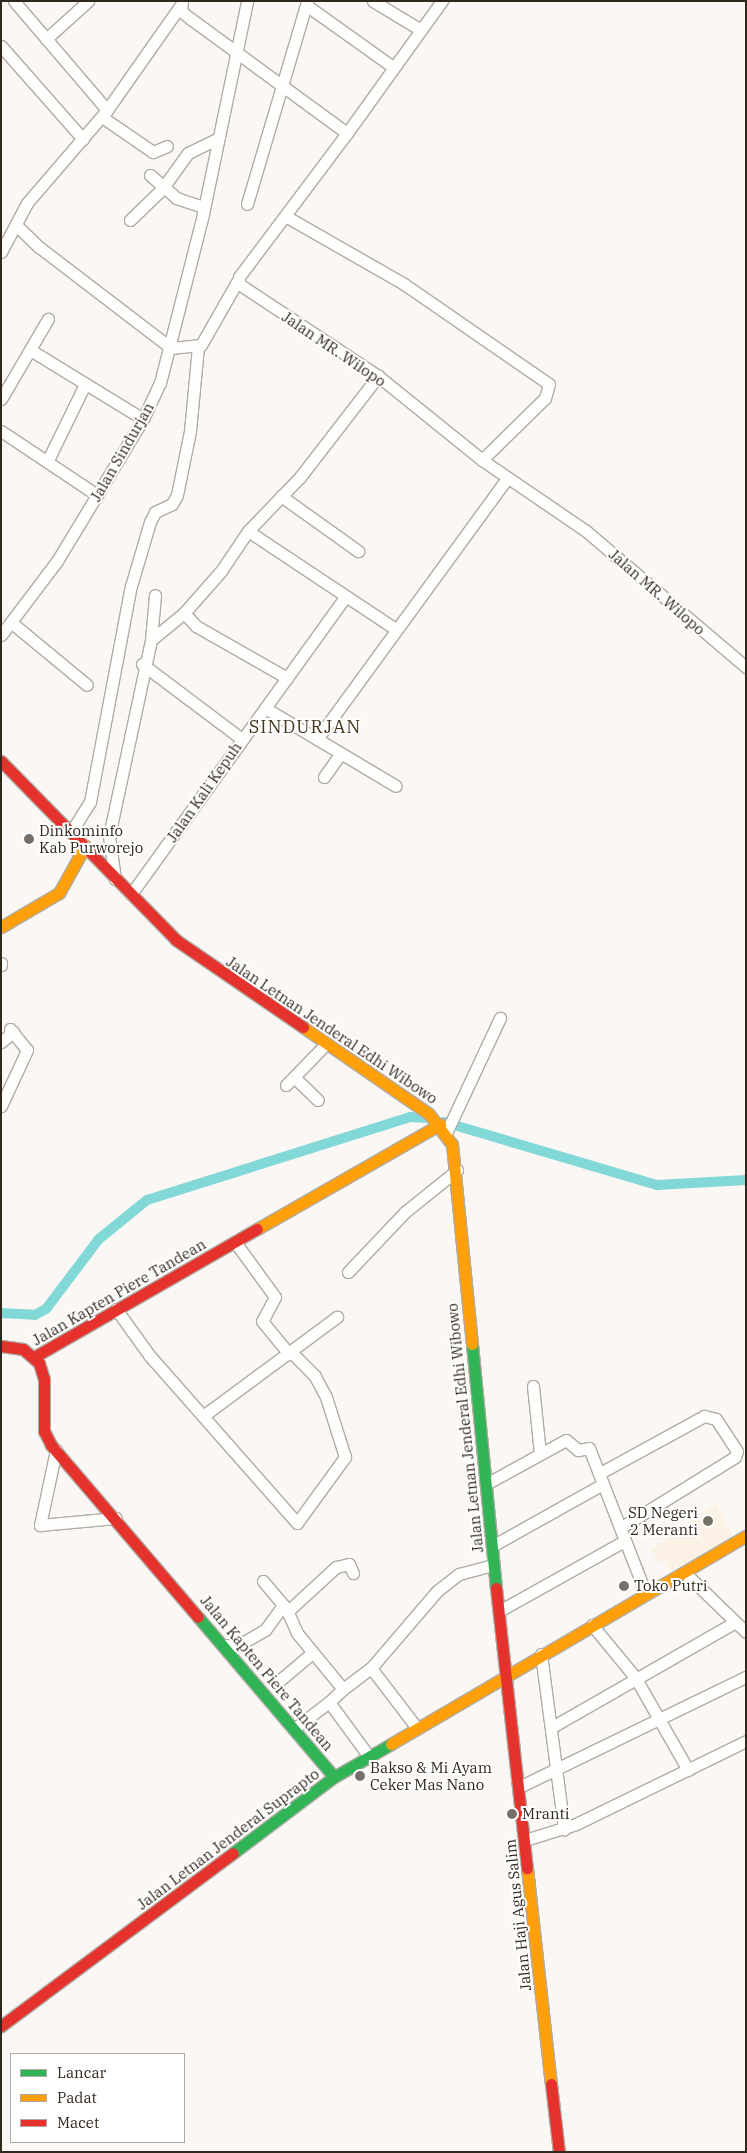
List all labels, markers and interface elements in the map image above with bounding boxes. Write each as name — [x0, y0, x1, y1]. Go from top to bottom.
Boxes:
street label: Jalan MR. Wilopo — [279, 308, 389, 390]
street label: Jalan Sindurjan — [86, 399, 158, 505]
street label: Jalan MR. Wilopo — [605, 545, 709, 639]
district label: SINDURJAN — [248, 716, 362, 738]
street label: Jalan Kali Kepuh — [163, 738, 245, 846]
place label: Dinkominfo Kab Purworejo — [39, 821, 143, 856]
marker: Dinkominfo Kab Purworejo — [23, 833, 35, 845]
street label: Jalan Letnan Jenderal Edhi Wibowo — [223, 952, 441, 1108]
street label: Jalan Kapten Piere Tandean — [29, 1235, 209, 1349]
street label: Jalan Letnan Jenderal Edhi Wibowo — [443, 1302, 487, 1554]
place label: SD Negeri 2 Meranti — [628, 1503, 698, 1538]
marker: SD Negeri 2 Meranti — [702, 1515, 714, 1527]
place label: Toko Putri — [634, 1577, 707, 1595]
marker: Toko Putri — [618, 1580, 630, 1592]
street label: Jalan Kapten Piere Tandean — [197, 1592, 337, 1754]
place label: Bakso & Mi Ayam Ceker Mas Nano — [370, 1758, 492, 1793]
street label: Jalan Letnan Jenderal Suprapto — [133, 1765, 323, 1913]
marker: Bakso & Mi Ayam Ceker Mas Nano — [354, 1770, 366, 1782]
place label: Mranti — [522, 1805, 570, 1823]
marker: Mranti — [506, 1808, 518, 1820]
street label: Jalan Haji Agus Salim — [501, 1838, 535, 1992]
legend — [10, 2053, 185, 2143]
text: Lancar — [57, 2063, 106, 2082]
text: Padat — [57, 2088, 97, 2107]
text: Macet — [57, 2113, 99, 2132]

